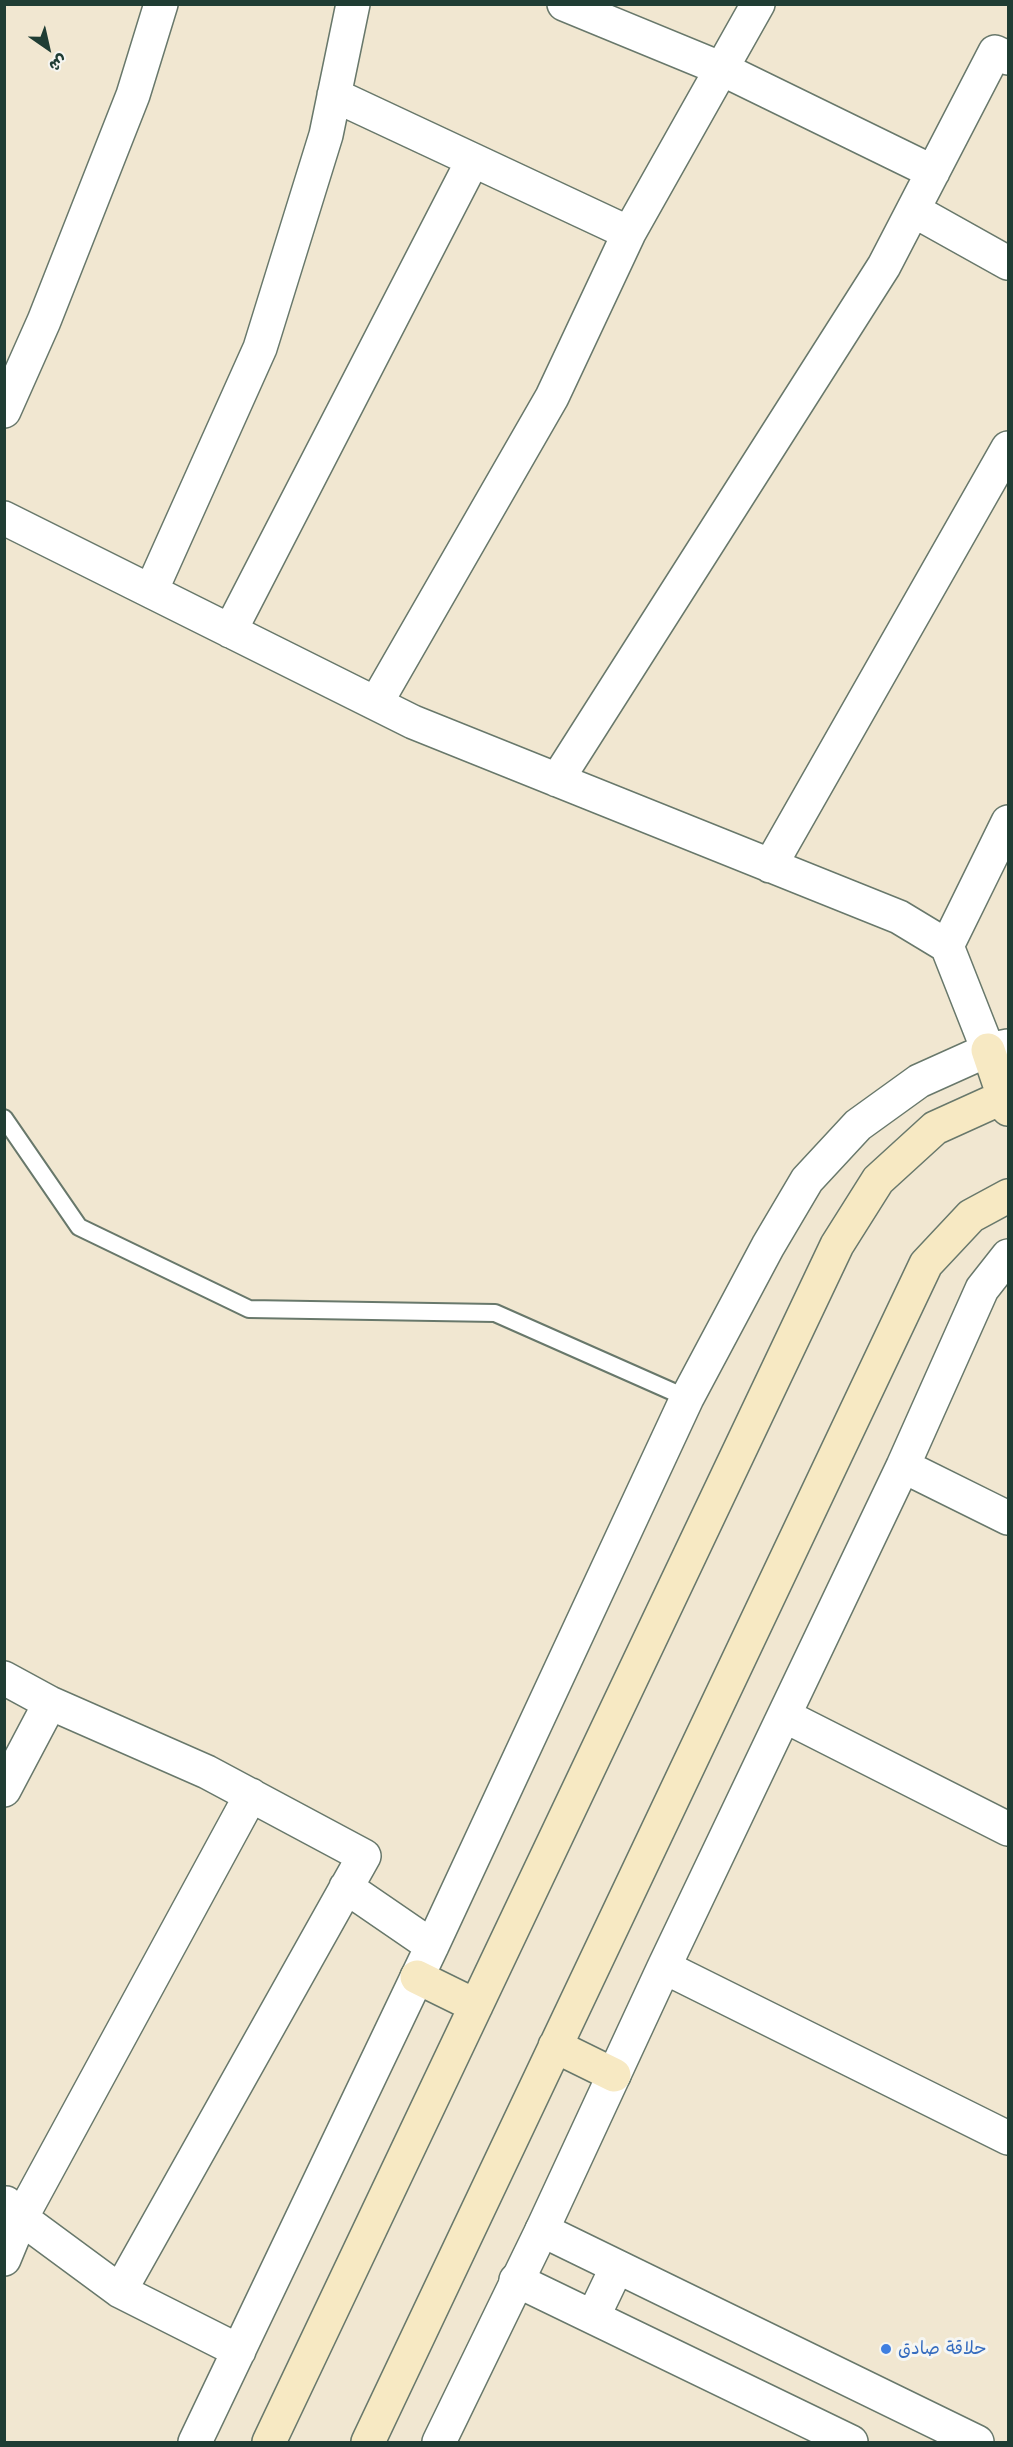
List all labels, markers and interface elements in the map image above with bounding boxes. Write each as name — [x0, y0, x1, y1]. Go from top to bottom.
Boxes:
north arrow — [18, 18, 78, 78]
text: ش — [46, 51, 70, 75]
place label: حلاقة صادق — [898, 2338, 986, 2360]
marker: حلاقة صادق — [879, 2342, 893, 2356]

